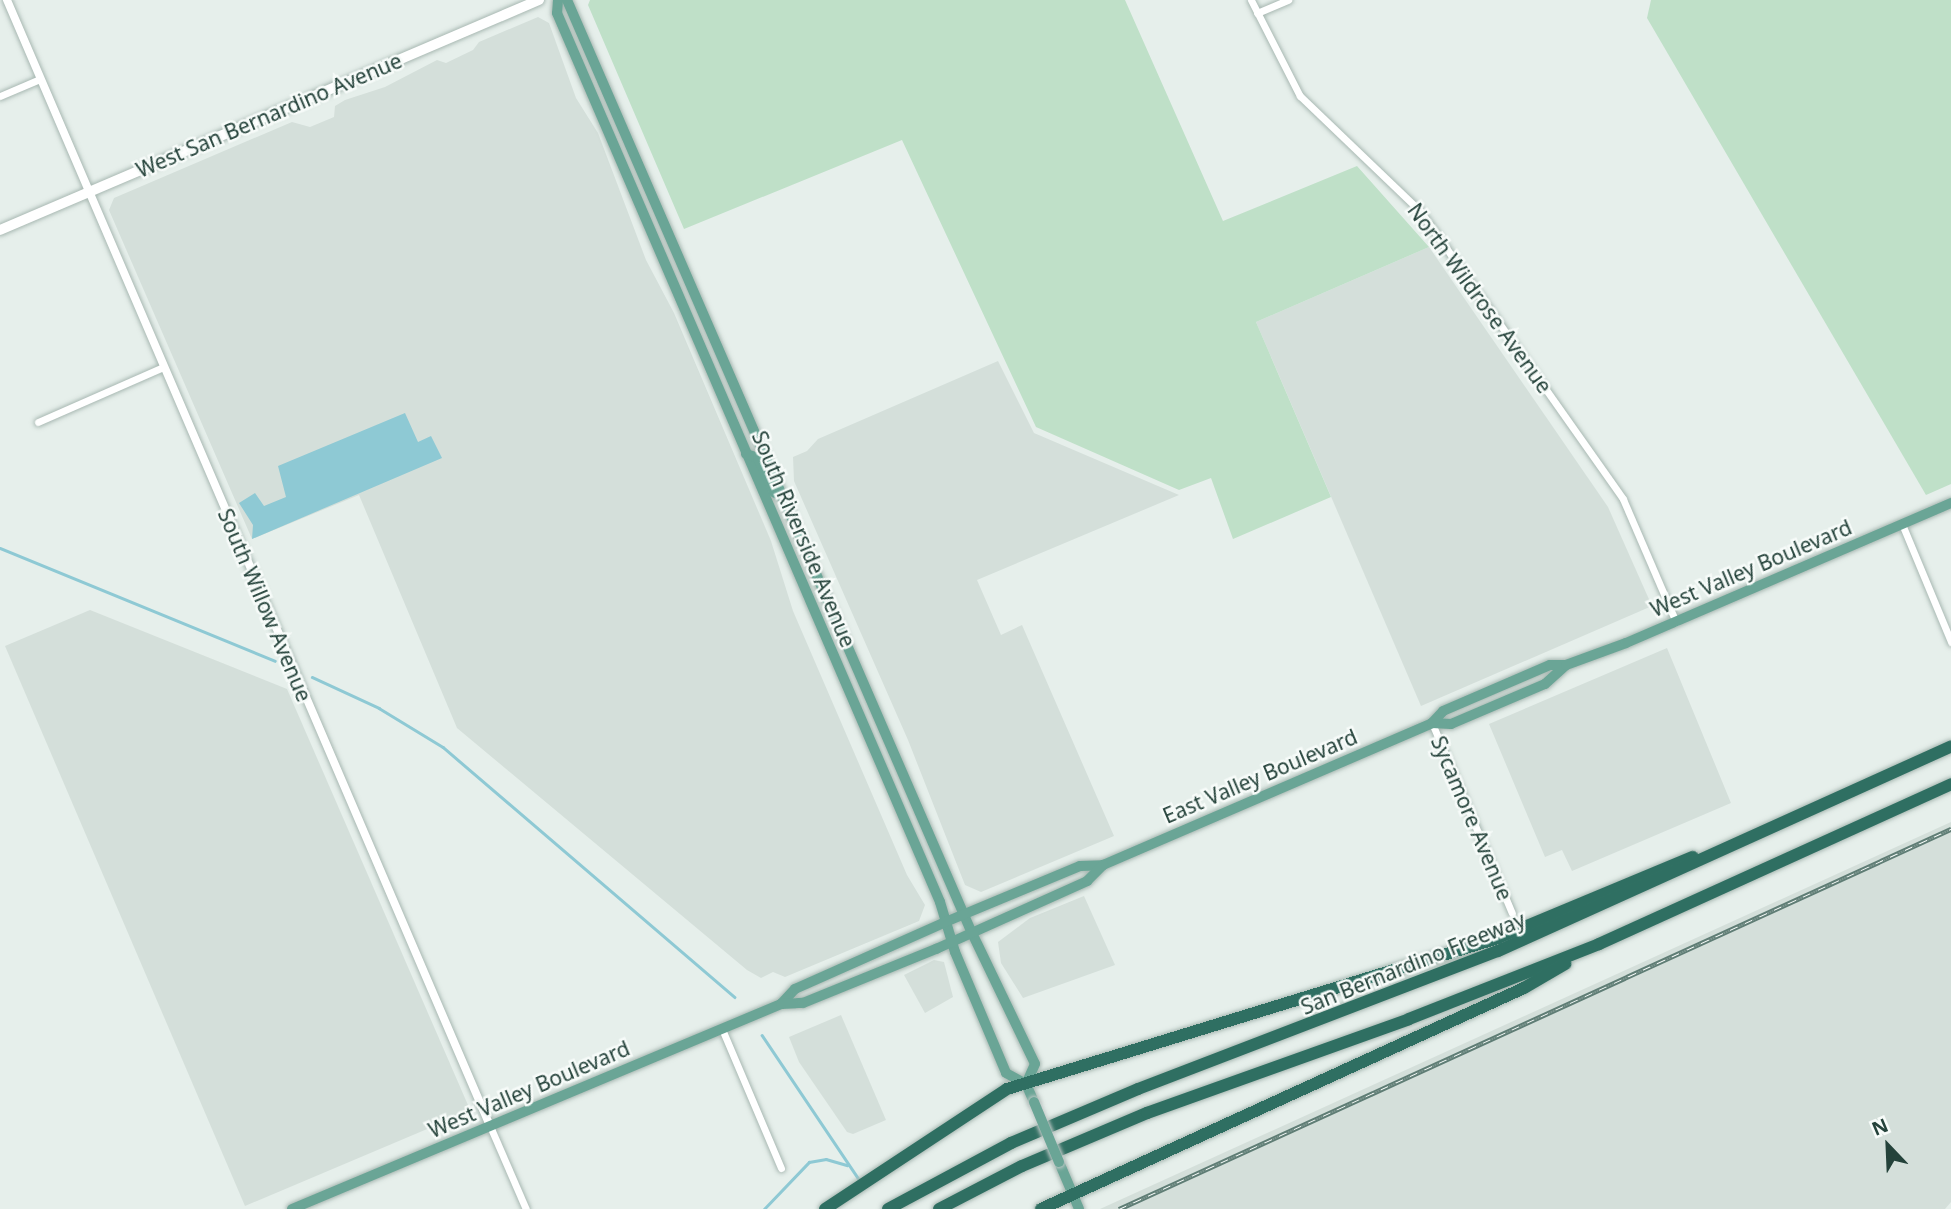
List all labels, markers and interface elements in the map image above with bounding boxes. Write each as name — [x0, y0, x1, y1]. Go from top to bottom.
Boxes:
street label: West San Bernardino Avenue — [132, 47, 406, 183]
street label: North Wildrose Avenue — [1403, 198, 1557, 398]
street label: South Riverside Avenue — [747, 427, 861, 651]
street label: South Willow Avenue — [213, 505, 317, 705]
street label: West Valley Boulevard — [1647, 514, 1855, 622]
street label: East Valley Boulevard — [1159, 724, 1361, 828]
street label: Sycamore Avenue — [1426, 732, 1518, 904]
street label: San Bernardino Freeway — [1297, 906, 1529, 1020]
street label: West Valley Boulevard — [425, 1035, 633, 1143]
north arrow — [1853, 1111, 1923, 1181]
text: N — [1868, 1112, 1892, 1142]

